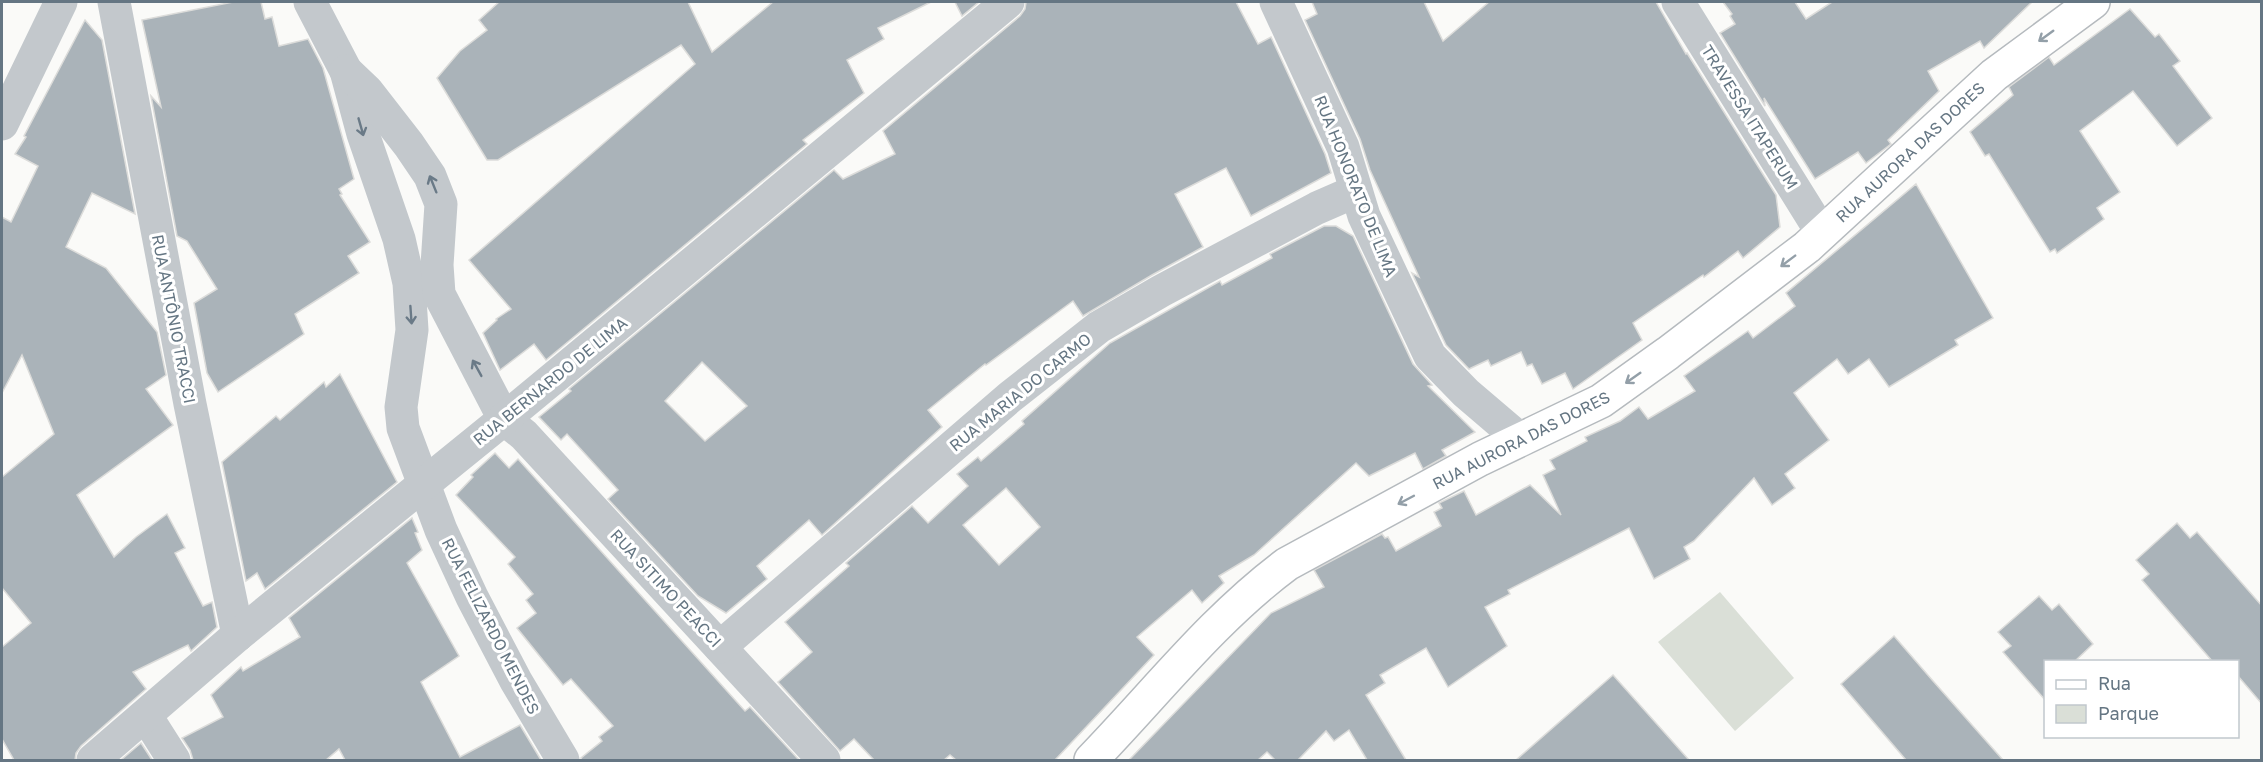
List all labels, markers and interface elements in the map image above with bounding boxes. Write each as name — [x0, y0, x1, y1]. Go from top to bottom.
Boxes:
one-way arrow — [2038, 30, 2054, 43]
street label: TRAVESSA ITAPERUM — [1697, 41, 1803, 193]
street label: RUA AURORA DAS DORES — [1831, 78, 1989, 226]
street label: RUA HONORATO DE LIMA — [1310, 92, 1402, 280]
one-way arrow — [356, 117, 367, 136]
one-way arrow — [427, 175, 438, 193]
street label: RUA ANTÔNIO TRACCI — [148, 233, 200, 405]
one-way arrow — [1781, 255, 1797, 267]
one-way arrow — [406, 304, 417, 324]
street label: RUA BERNARDO DE LIMA — [469, 313, 631, 449]
street label: RUA MARIA DO CARMO — [945, 329, 1095, 455]
one-way arrow — [471, 359, 482, 377]
one-way arrow — [1625, 372, 1641, 384]
street label: RUA AURORA DAS DORES — [1429, 386, 1613, 494]
one-way arrow — [1397, 495, 1415, 506]
street label: RUA SITIMO PEACCI — [606, 525, 726, 651]
street label: RUA FELIZARDO MENDES — [438, 535, 544, 717]
legend — [2044, 660, 2239, 738]
text: Rua — [2098, 672, 2131, 694]
text: Parque — [2098, 702, 2159, 724]

